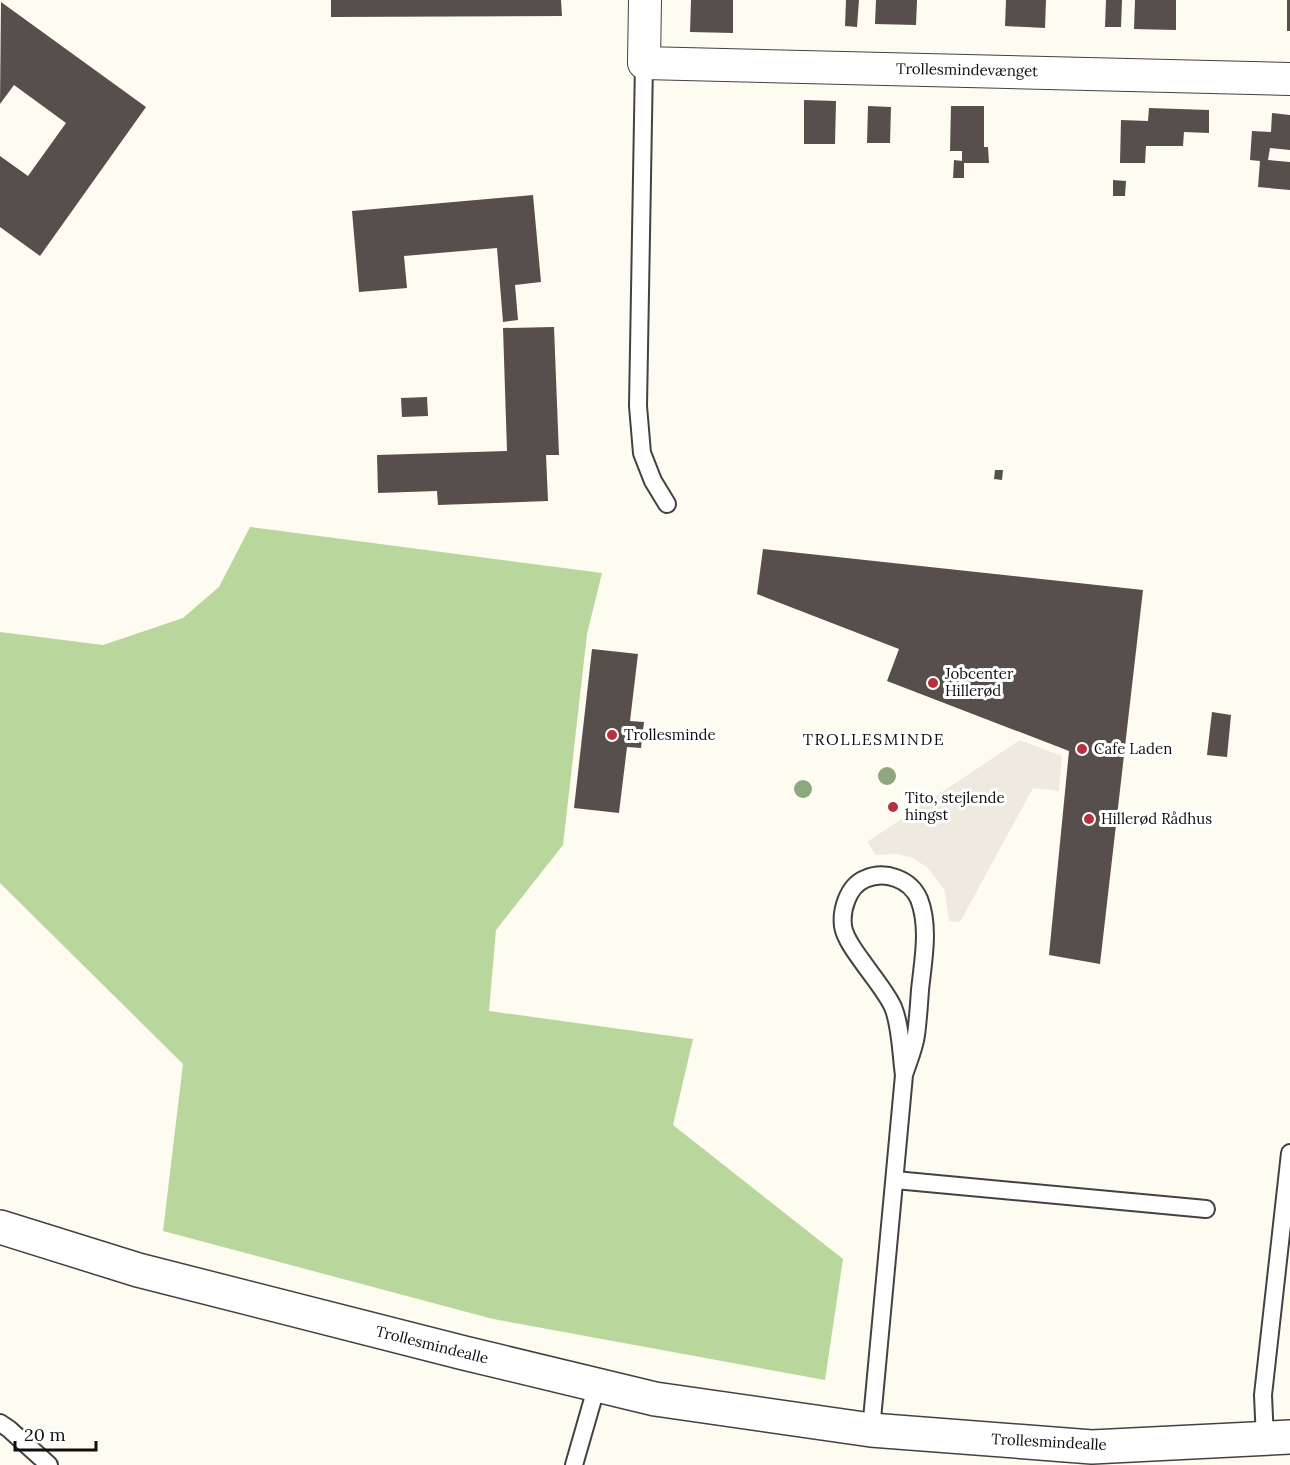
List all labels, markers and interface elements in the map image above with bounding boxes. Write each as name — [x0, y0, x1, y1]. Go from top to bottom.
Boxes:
street label: Trollesmindevænget — [896, 59, 1038, 80]
place label: Jobcenter Hillerød — [944, 664, 1014, 700]
marker: Jobcenter Hillerød — [926, 676, 940, 690]
place label: Trollesminde — [624, 725, 716, 744]
marker: Trollesminde — [605, 728, 619, 742]
district label: TROLLESMINDE — [803, 729, 945, 749]
place label: Cafe Laden — [1094, 739, 1172, 758]
marker: Cafe Laden — [1075, 742, 1089, 756]
place label: Tito, stejlende hingst — [905, 788, 1005, 824]
marker: Tito, stejlende hingst — [886, 800, 900, 814]
place label: Hillerød Rådhus — [1101, 809, 1212, 828]
marker: Hillerød Rådhus — [1082, 812, 1096, 826]
street label: Trollesmindealle — [374, 1321, 491, 1368]
scale bar — [15, 1414, 96, 1452]
text: 20 m — [24, 1423, 66, 1446]
street label: Trollesmindealle — [991, 1429, 1107, 1454]

